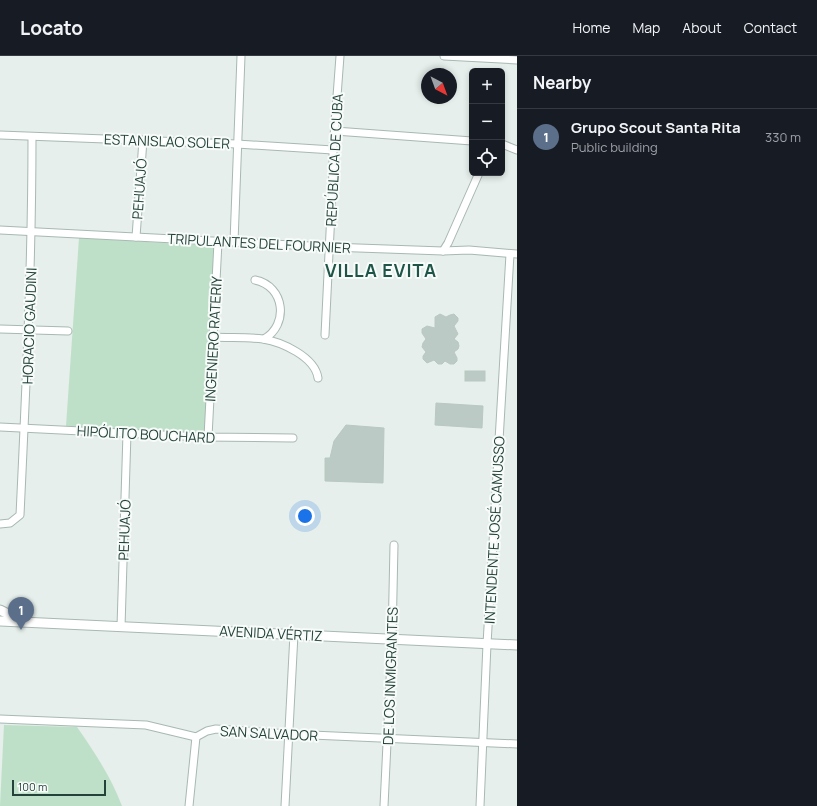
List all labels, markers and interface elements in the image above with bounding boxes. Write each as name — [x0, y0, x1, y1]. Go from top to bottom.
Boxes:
text: Locato — [20, 15, 83, 41]
text: Home — [573, 18, 610, 37]
text: Map — [632, 18, 660, 37]
text: About — [682, 18, 722, 37]
text: Contact — [744, 18, 797, 37]
north arrow — [421, 68, 457, 104]
map controls — [469, 68, 505, 176]
button: + — [469, 68, 505, 104]
text: Nearby — [533, 71, 591, 94]
street label: REPÚBLICA DE CUBA — [321, 93, 347, 227]
button: − — [469, 104, 505, 140]
text: Grupo Scout Santa Rita — [571, 117, 741, 138]
text: 1 — [543, 128, 549, 146]
text: 330 m — [765, 128, 801, 146]
street label: ESTANISLAO SOLER — [104, 129, 230, 153]
text: Public building — [571, 138, 658, 156]
button: locate — [469, 140, 505, 176]
street label: PEHUAJÓ — [127, 158, 151, 220]
street label: TRIPULANTES DEL FOURNIER — [167, 229, 351, 257]
district label: VILLA EVITA — [325, 258, 437, 282]
street label: HORACIO GAUDINI — [17, 267, 41, 385]
street label: INGENIERO RATERIY — [200, 275, 226, 402]
street label: HIPÓLITO BOUCHARD — [76, 421, 216, 447]
street label: INTENDENTE JOSÉ CAMUSSO — [480, 435, 508, 625]
street label: PEHUAJÓ — [113, 499, 135, 561]
your location — [295, 506, 315, 526]
pin: 1 — [8, 597, 34, 630]
street label: DE LOS INMIGRANTES — [378, 606, 402, 745]
street label: AVENIDA VÉRTIZ — [219, 621, 323, 645]
street label: SAN SALVADOR — [220, 721, 319, 745]
scale bar — [12, 778, 106, 797]
text: 100 m — [18, 779, 47, 794]

